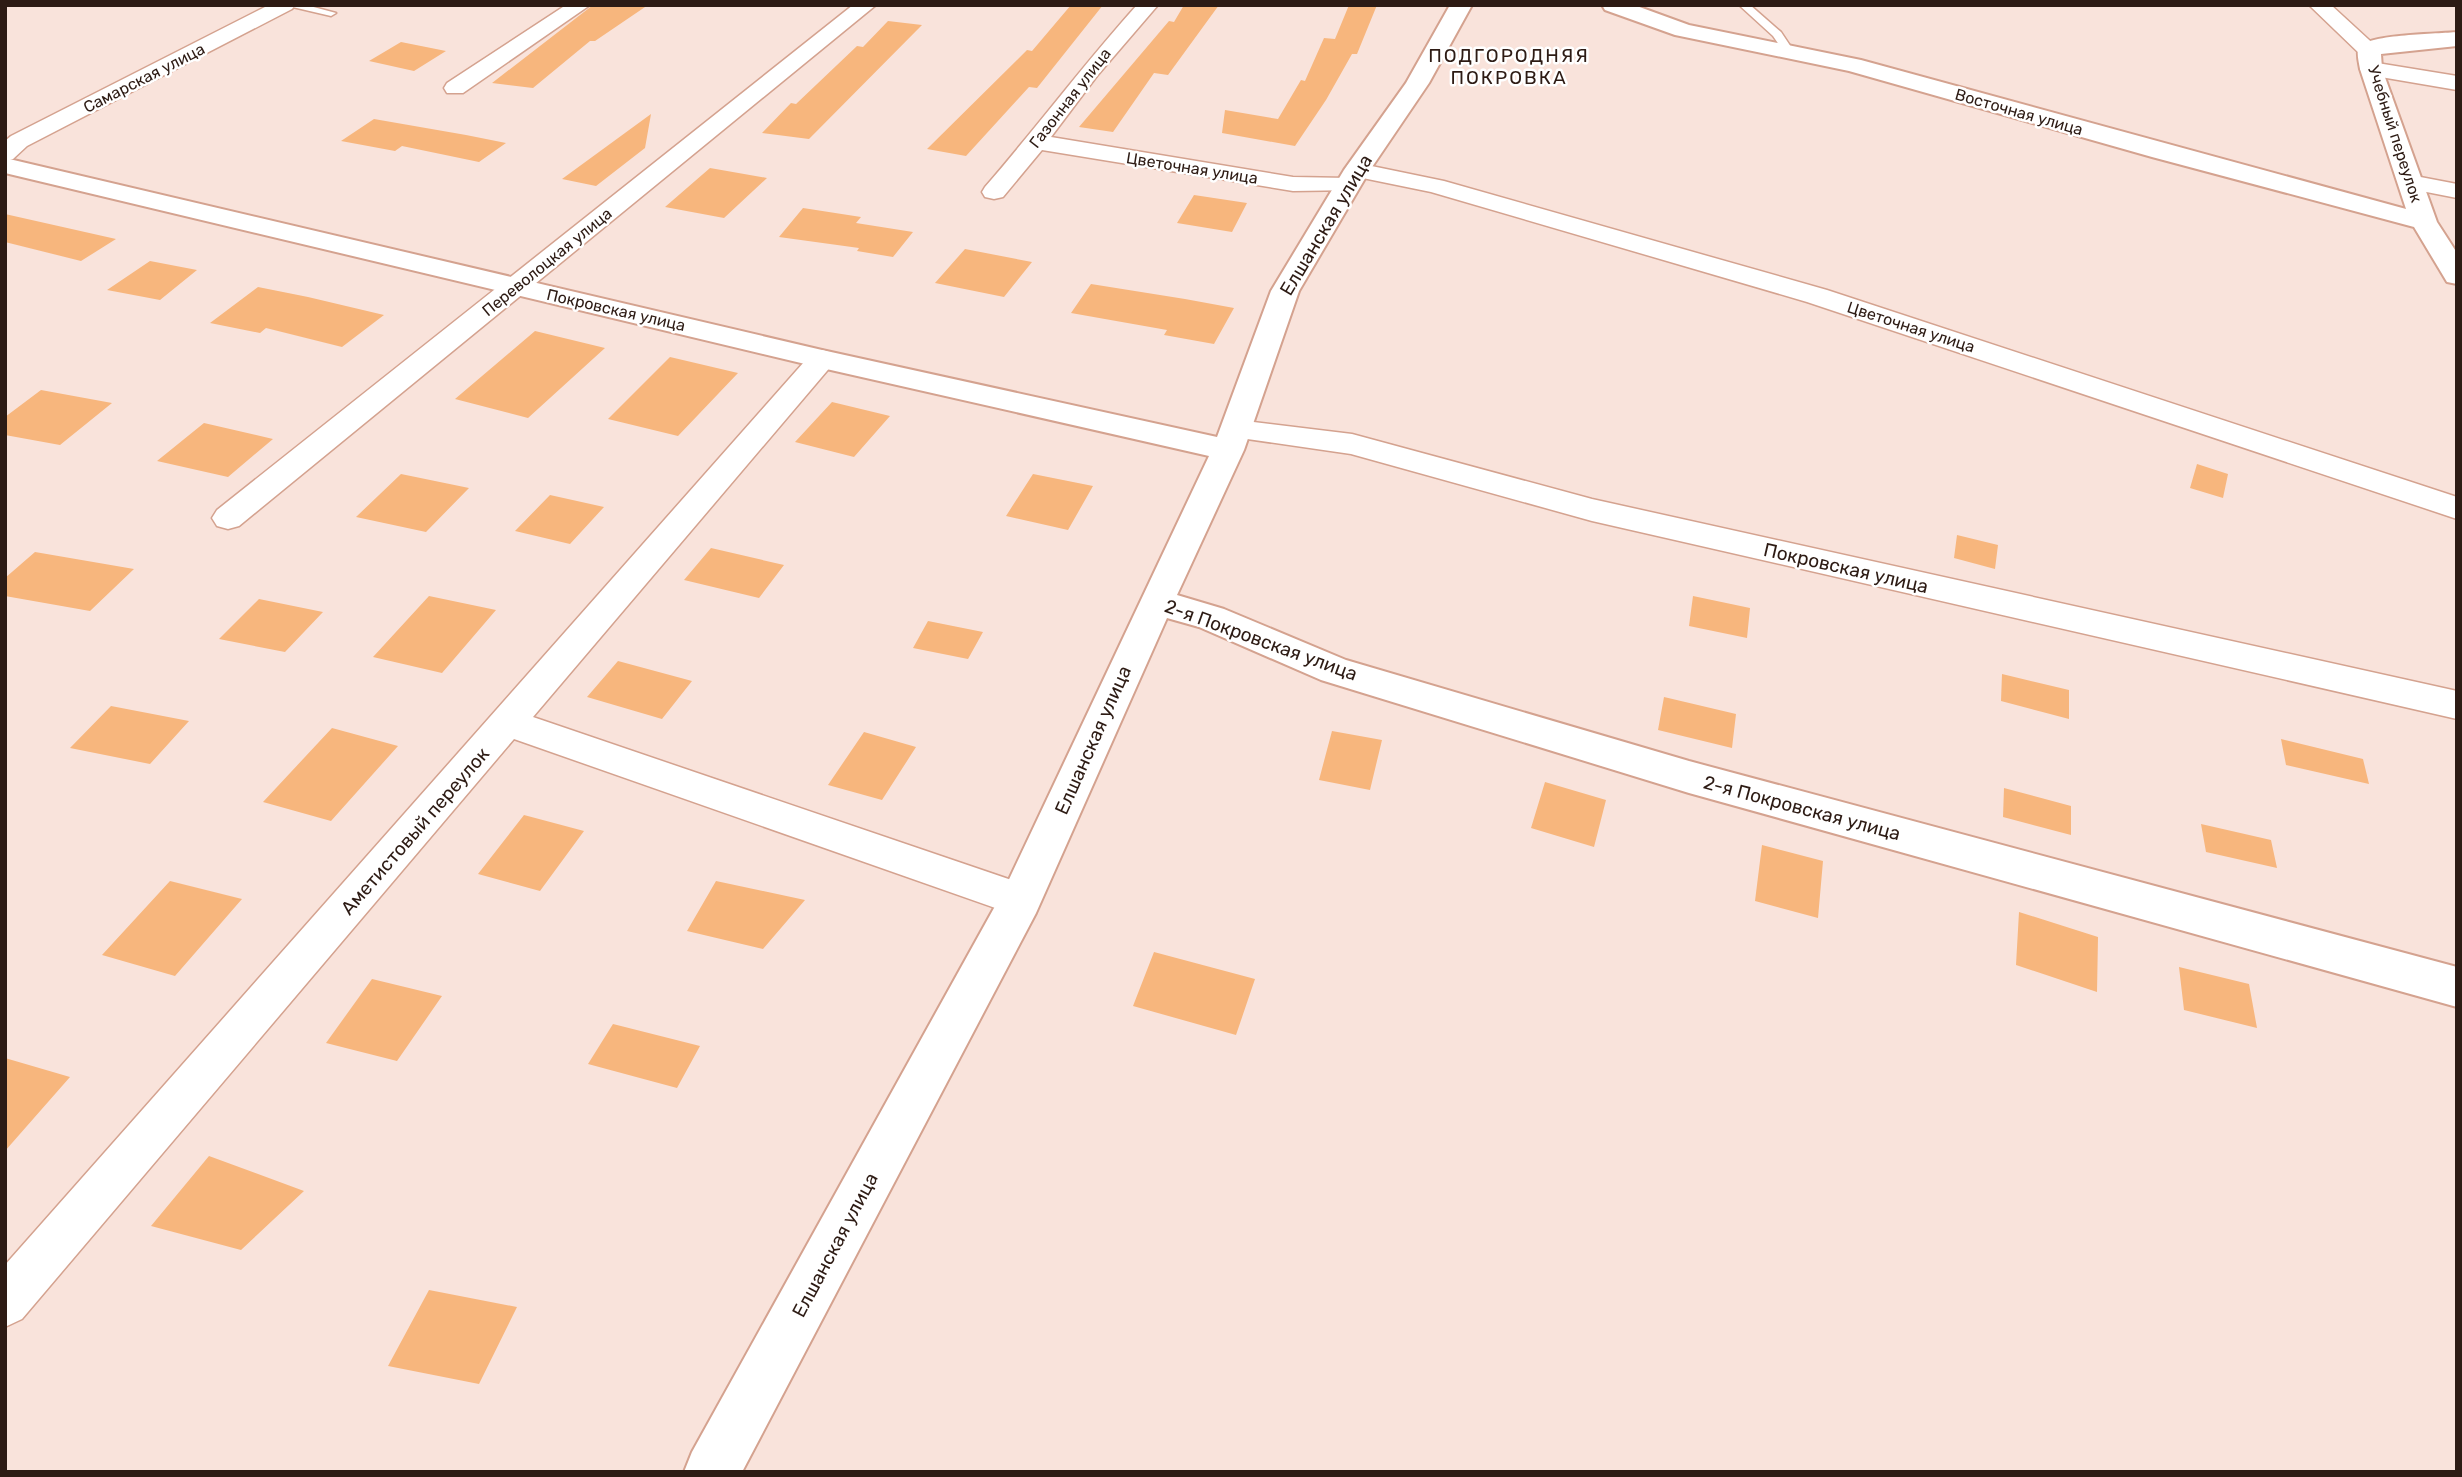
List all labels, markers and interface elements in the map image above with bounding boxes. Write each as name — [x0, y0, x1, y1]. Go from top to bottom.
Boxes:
street label: Самарская улица — [80, 39, 208, 117]
street label: Газонная улица — [1025, 44, 1115, 152]
district label: ПОДГОРОДНЯЯ ПОКРОВКА — [1428, 44, 1590, 89]
street label: Учебный переулок — [2364, 63, 2426, 205]
street label: Восточная улица — [1953, 85, 2085, 139]
street label: Цветочная улица — [1125, 148, 1259, 188]
street label: Елшанская улица — [1275, 150, 1377, 300]
street label: Переволоцкая улица — [478, 204, 616, 320]
street label: Покровская улица — [545, 285, 687, 335]
street label: Цветочная улица — [1845, 297, 1977, 357]
street label: Покровская улица — [1761, 538, 1931, 598]
street label: 2-я Покровская улица — [1162, 594, 1360, 686]
street label: Елшанская улица — [1050, 662, 1136, 818]
street label: Аметистовый переулок — [336, 743, 494, 919]
street label: 2-я Покровская улица — [1701, 771, 1903, 845]
street label: Елшанская улица — [787, 1169, 883, 1321]

